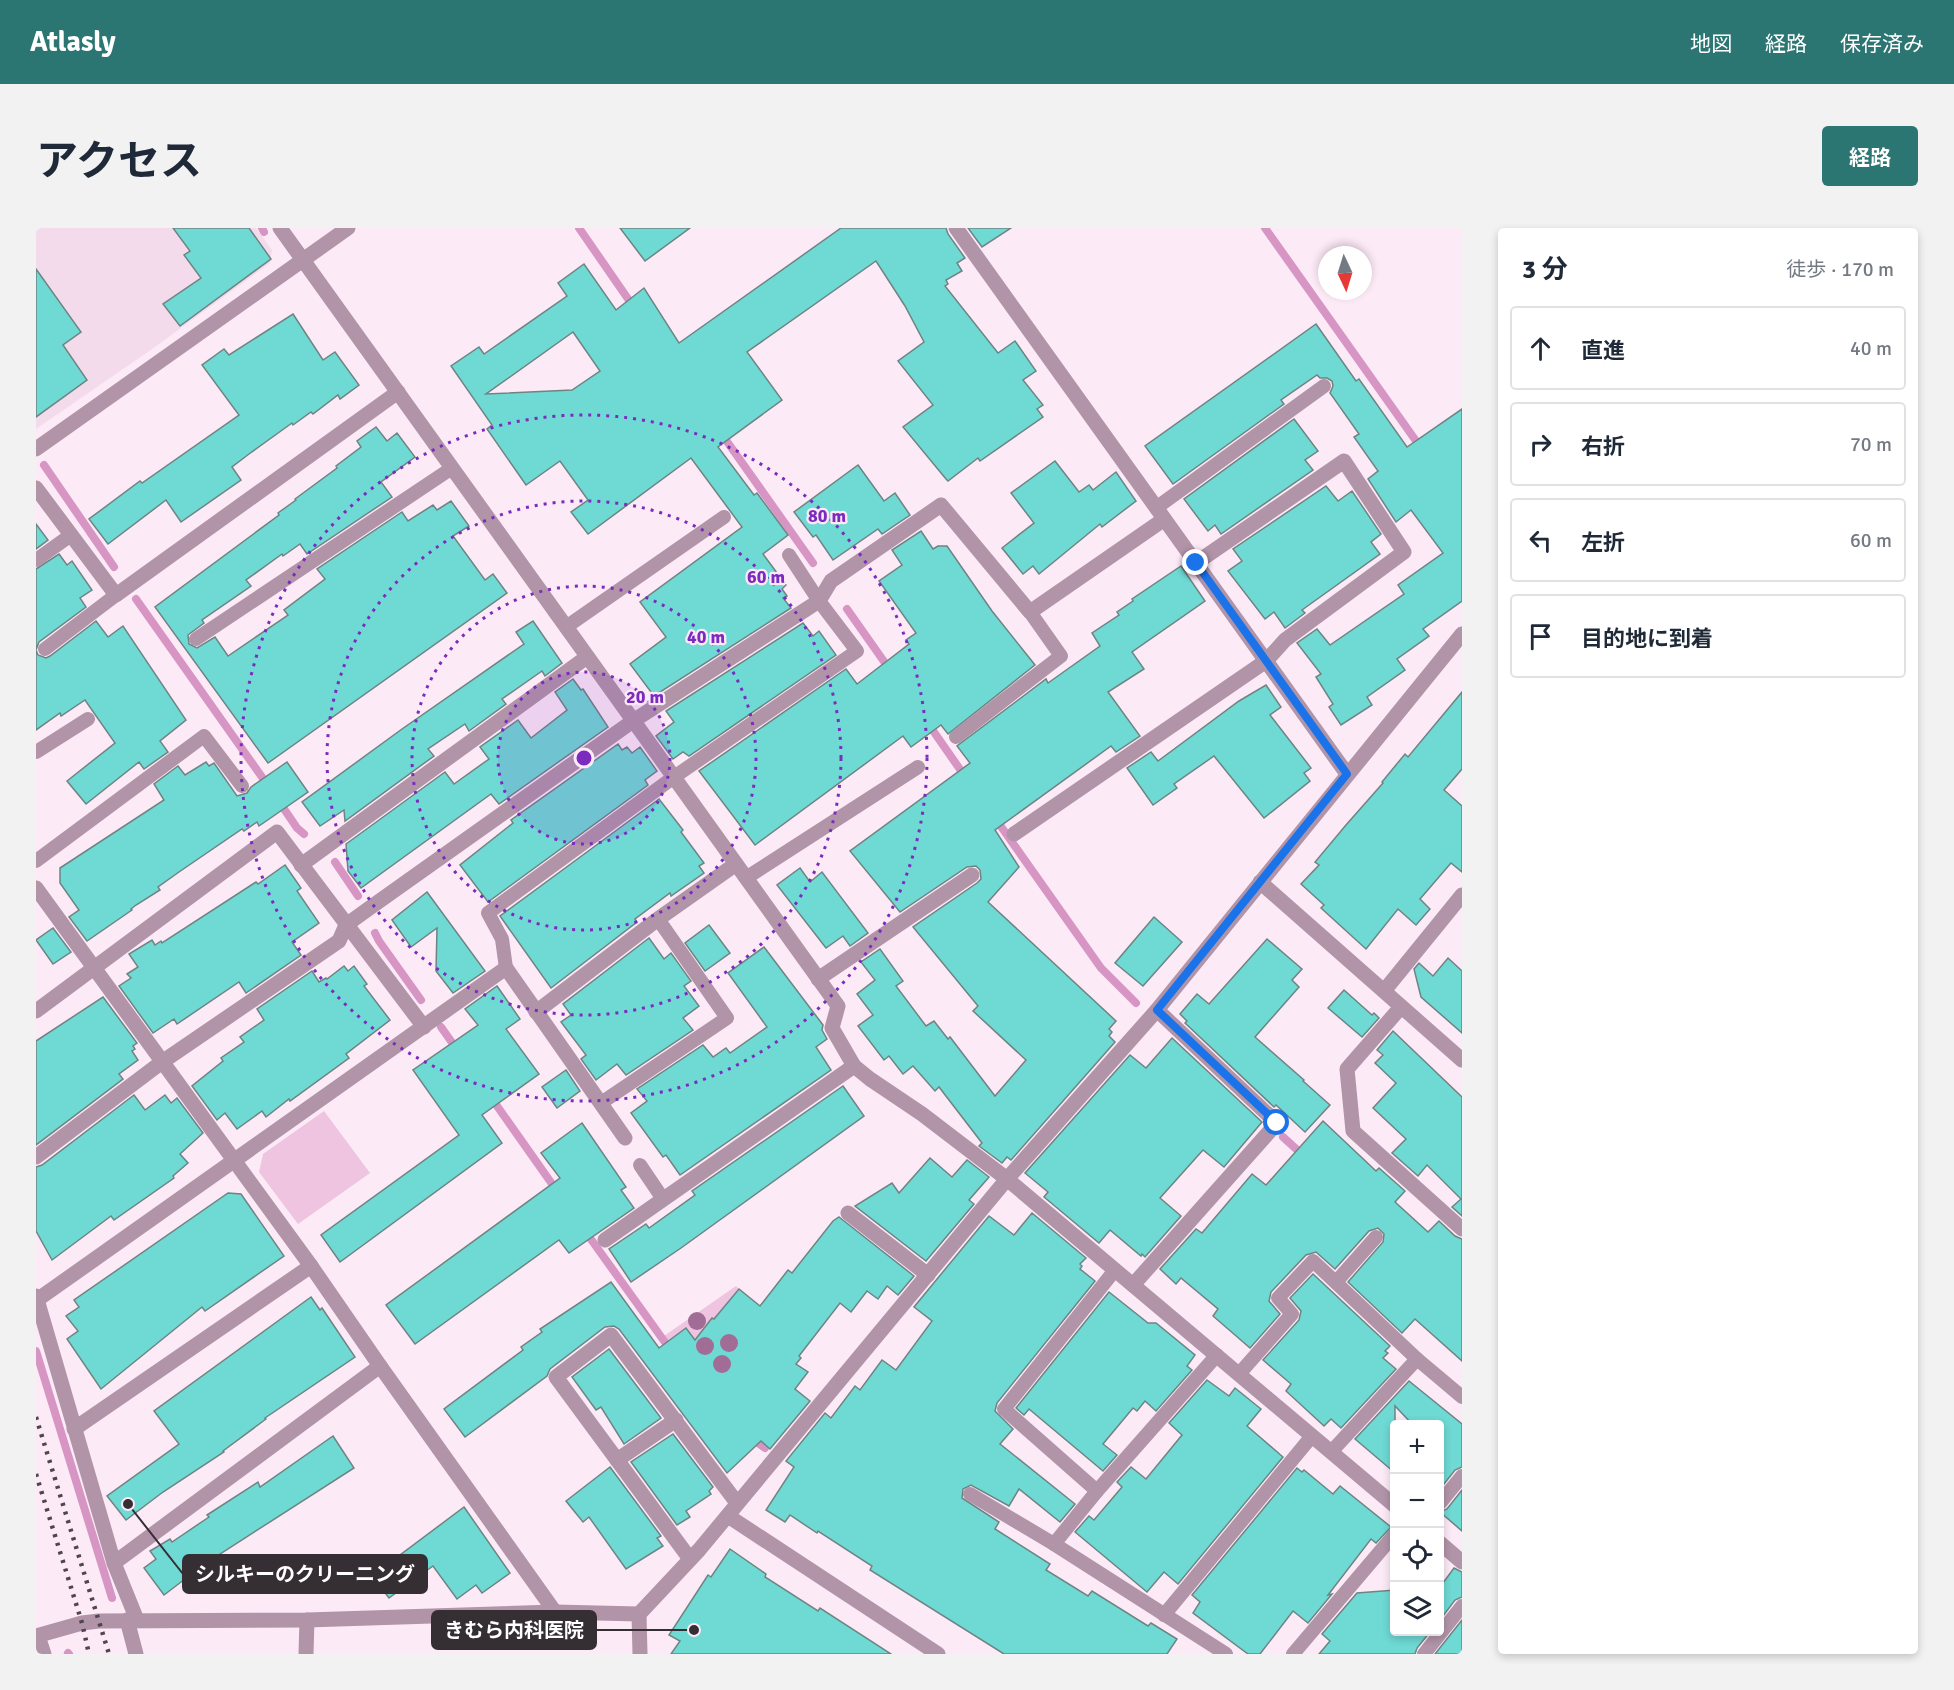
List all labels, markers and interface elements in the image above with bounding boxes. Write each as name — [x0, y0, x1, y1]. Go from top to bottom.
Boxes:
text: Atlasly — [30, 25, 116, 59]
text: 地図 — [1690, 31, 1732, 57]
text: 経路 — [1765, 31, 1807, 57]
text: 保存済み — [1840, 31, 1924, 57]
button: 経路 — [1822, 126, 1918, 186]
text: アクセス — [36, 136, 202, 187]
north arrow — [1318, 246, 1372, 300]
text: 3 分 — [1522, 254, 1568, 286]
text: 徒歩 · 170 m — [1786, 257, 1894, 282]
icon: ahead — [1524, 332, 1557, 365]
text: 40 m — [1850, 336, 1892, 361]
text: 直進 — [1581, 337, 1625, 364]
icon: right — [1524, 428, 1557, 461]
text: 70 m — [1850, 432, 1892, 457]
text: 右折 — [1581, 433, 1625, 460]
text: 80 m — [808, 505, 846, 527]
icon: left — [1524, 524, 1557, 557]
text: 60 m — [1850, 528, 1892, 553]
text: 左折 — [1581, 529, 1625, 556]
route end — [1182, 549, 1208, 575]
text: 60 m — [747, 566, 785, 588]
icon: arrive — [1524, 620, 1557, 653]
text: 目的地に到着 — [1581, 625, 1713, 652]
text: 40 m — [687, 626, 725, 648]
text: 20 m — [626, 686, 664, 708]
centre of rings — [574, 748, 594, 768]
route start — [1263, 1109, 1289, 1135]
map controls — [1390, 1420, 1444, 1636]
button: + — [1390, 1420, 1444, 1474]
button: − — [1390, 1474, 1444, 1528]
button: locate — [1390, 1528, 1444, 1582]
callout: シルキーのクリーニング — [183, 1555, 427, 1593]
text: シルキーのクリーニング — [195, 1562, 415, 1587]
button: layers — [1390, 1582, 1444, 1636]
callout: きむら内科医院 — [432, 1611, 596, 1649]
text: きむら内科医院 — [444, 1618, 584, 1643]

